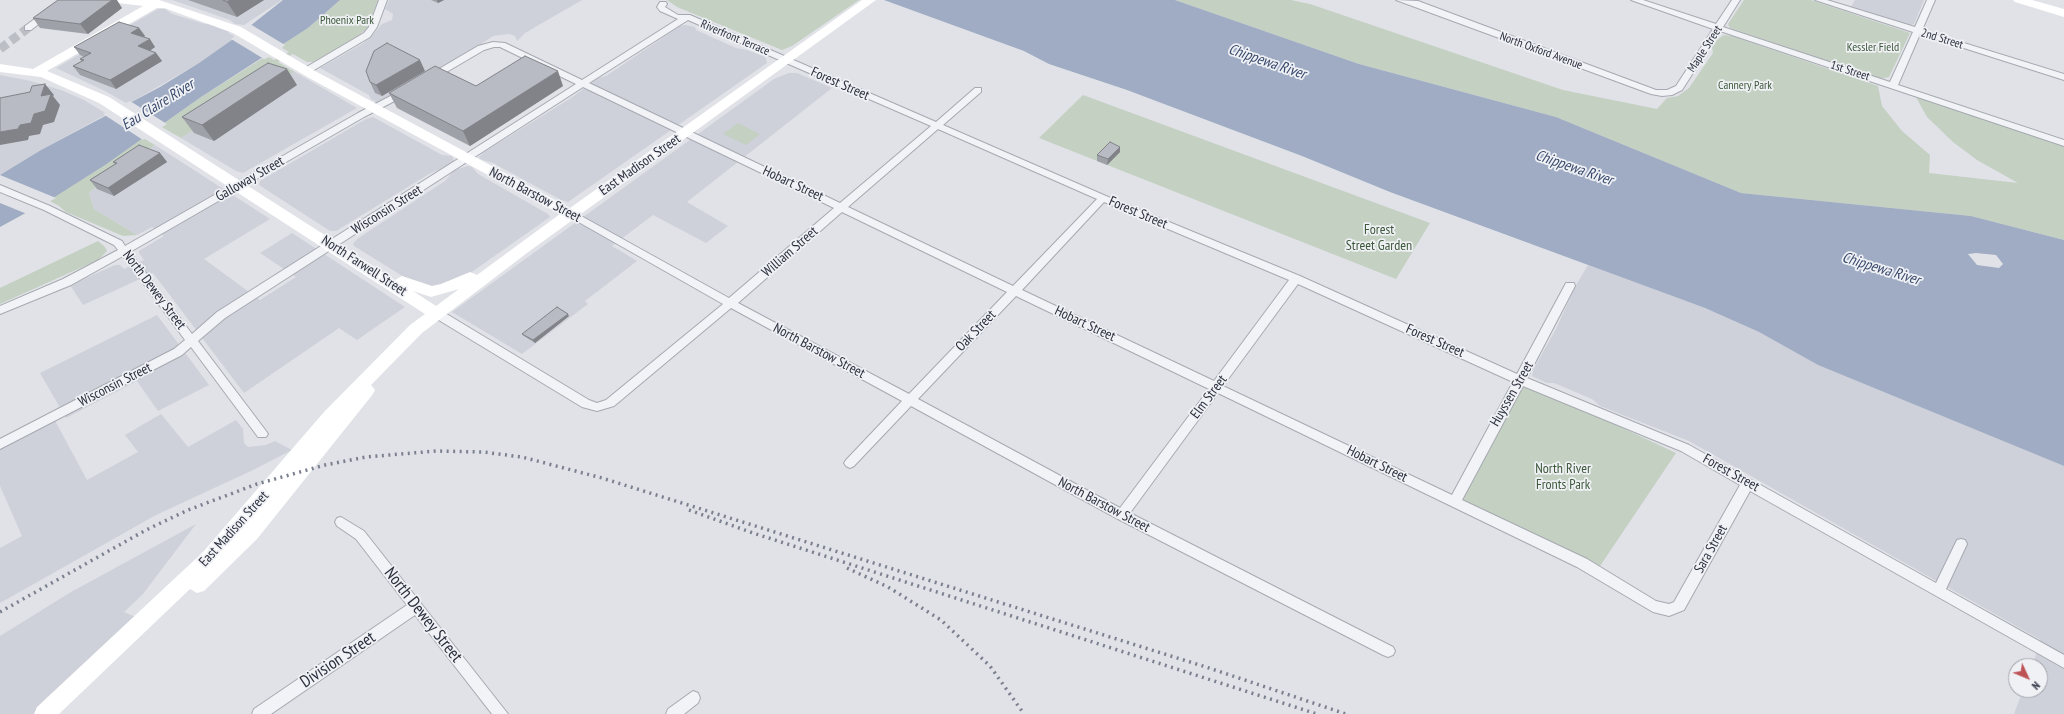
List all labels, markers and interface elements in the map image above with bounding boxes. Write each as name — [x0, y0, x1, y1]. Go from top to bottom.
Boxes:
park label: Phoenix Park — [320, 14, 374, 28]
street label: Riverfront Terrace — [698, 17, 772, 59]
street label: Maple Street — [1685, 23, 1725, 75]
street label: 2nd Street — [1919, 26, 1965, 52]
street label: North Oxford Avenue — [1498, 29, 1584, 73]
water label: Chippewa River — [1226, 40, 1308, 84]
park label: Kessler Field — [1847, 41, 1899, 55]
street label: 1st Street — [1829, 58, 1871, 84]
street label: Forest Street — [808, 64, 872, 104]
water label: Eau Claire River — [119, 76, 197, 134]
park label: Cannery Park — [1718, 79, 1772, 93]
street label: East Madison Street — [596, 131, 684, 199]
water label: Chippewa River — [1533, 146, 1615, 190]
street label: Galloway Street — [213, 153, 287, 205]
street label: Hobart Street — [760, 163, 826, 205]
street label: North Barstow Street — [486, 164, 584, 226]
street label: Wisconsin Street — [349, 182, 425, 238]
street label: Forest Street — [1106, 193, 1170, 233]
park label: Forest Street Garden — [1346, 222, 1412, 254]
street label: William Street — [759, 223, 821, 281]
street label: North Farwell Street — [318, 232, 410, 300]
street label: North Dewey Street — [119, 247, 189, 333]
water label: Chippewa River — [1840, 249, 1922, 289]
street label: Hobart Street — [1052, 303, 1118, 345]
street label: Oak Street — [952, 307, 1000, 355]
street label: North Barstow Street — [770, 320, 868, 382]
street label: Forest Street — [1403, 321, 1467, 361]
street label: Wisconsin Street — [76, 359, 154, 411]
street label: Huyssen Street — [1487, 359, 1537, 429]
street label: Elm Street — [1187, 372, 1231, 422]
street label: Hobart Street — [1344, 442, 1410, 486]
street label: Forest Street — [1700, 451, 1762, 495]
park label: North River Fronts Park — [1535, 461, 1591, 494]
street label: North Barstow Street — [1055, 474, 1153, 536]
street label: East Madison Street — [196, 488, 272, 570]
street label: Sara Street — [1691, 522, 1731, 576]
street label: North Dewey Street — [380, 563, 466, 667]
street label: Division Street — [297, 628, 379, 692]
north arrow — [2008, 658, 2048, 698]
text: N — [2029, 679, 2043, 693]

